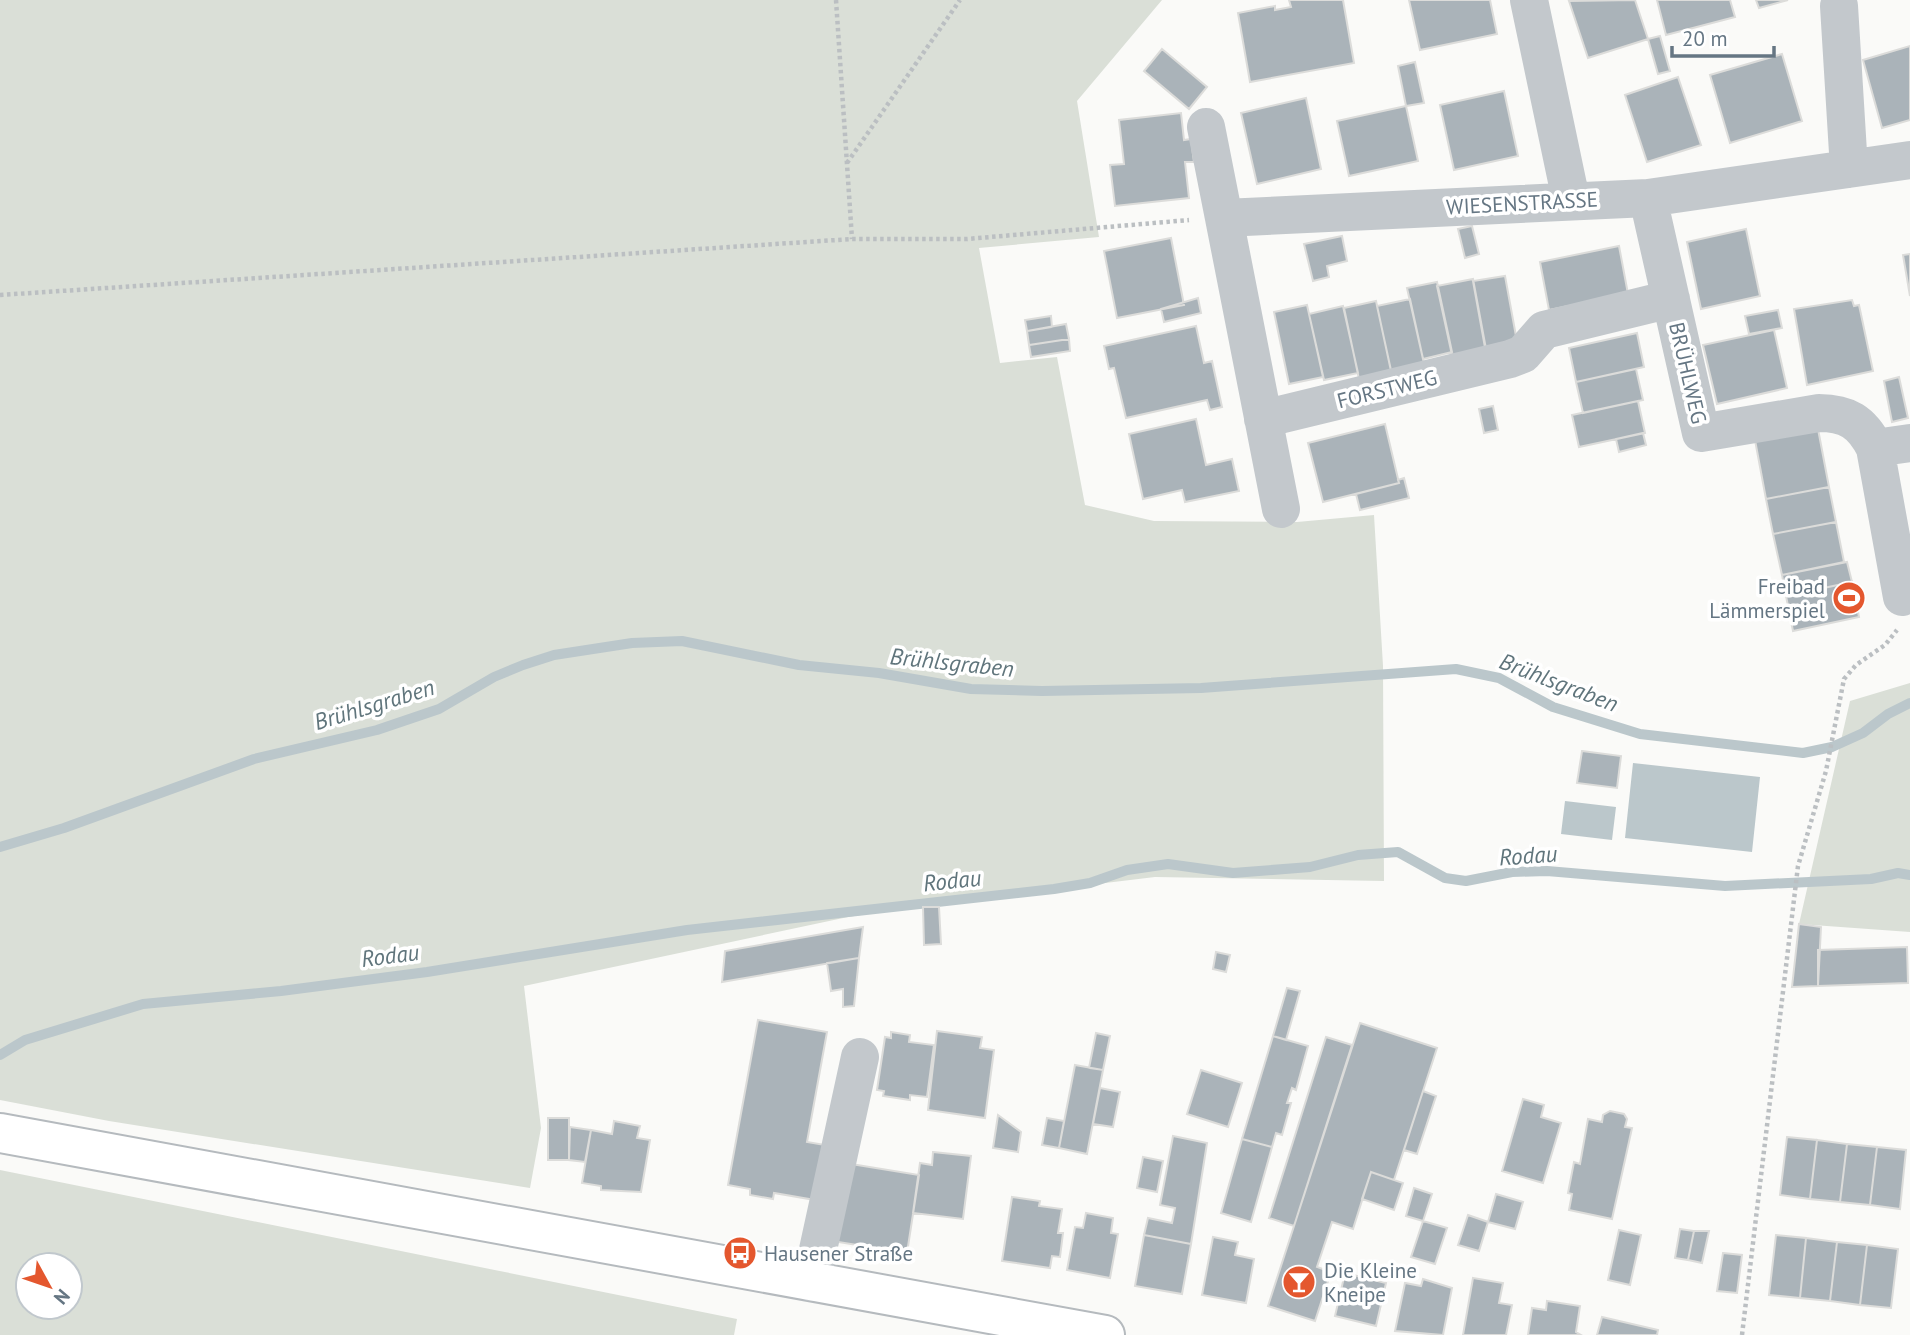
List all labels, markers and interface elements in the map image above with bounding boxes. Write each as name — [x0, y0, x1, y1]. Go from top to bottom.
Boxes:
scale bar — [1672, 14, 1773, 58]
text: 20 m — [1682, 25, 1728, 52]
street label: WIESENSTRASSE — [1445, 186, 1599, 220]
street label: BRÜHLWEG — [1663, 320, 1713, 426]
street label: FORSTWEG — [1334, 364, 1440, 414]
place label: Freibad Lämmerspiel — [1709, 573, 1825, 624]
sports icon: Freibad Lämmerspiel — [1830, 579, 1868, 617]
water label: Brühlsgraben — [889, 641, 1015, 683]
water label: Brühlsgraben — [1496, 646, 1622, 718]
water label: Brühlsgraben — [310, 672, 438, 736]
water label: Rodau — [1498, 838, 1558, 871]
water label: Rodau — [922, 863, 983, 897]
water label: Rodau — [359, 937, 421, 973]
bus stop icon: Hausener Straße — [721, 1234, 759, 1272]
place label: Hausener Straße — [764, 1240, 913, 1267]
north arrow — [14, 1251, 84, 1321]
place label: Die Kleine Kneipe — [1324, 1257, 1417, 1308]
bar icon: Die Kleine Kneipe — [1280, 1263, 1318, 1301]
text: N — [49, 1284, 75, 1309]

